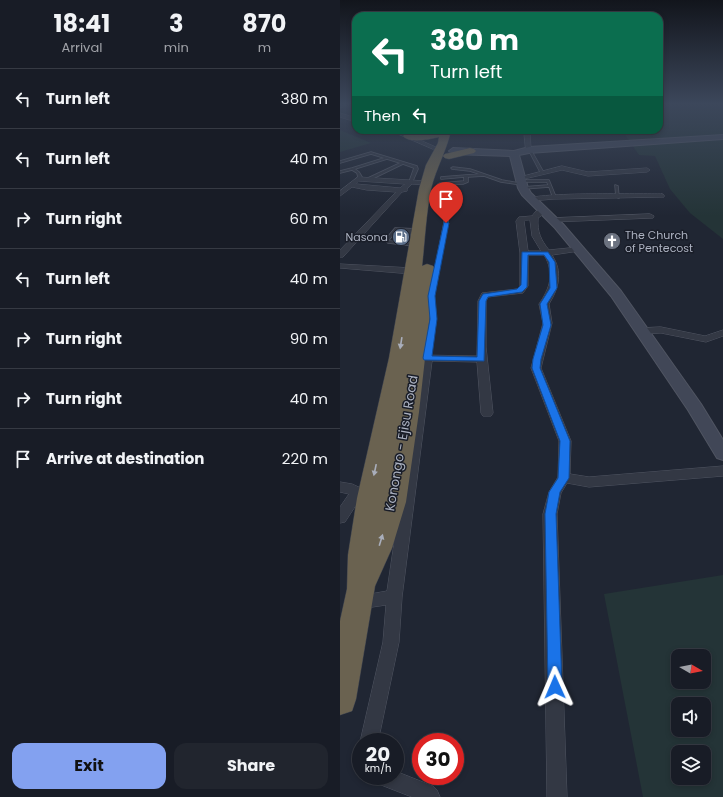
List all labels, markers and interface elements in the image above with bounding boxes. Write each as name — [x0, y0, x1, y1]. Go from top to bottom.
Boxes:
text: 18:41 — [54, 7, 110, 40]
text: 3 — [169, 7, 184, 40]
text: 870 — [242, 7, 286, 40]
text: 380 m — [430, 21, 519, 60]
icon: left — [364, 28, 416, 80]
text: Arrival — [61, 38, 102, 57]
text: min — [164, 38, 189, 57]
text: m — [258, 38, 271, 57]
text: Turn left — [430, 59, 502, 84]
icon: left — [12, 88, 34, 110]
text: Turn left — [46, 88, 110, 109]
text: 380 m — [281, 88, 328, 109]
icon: left — [409, 104, 431, 126]
text: Then — [364, 105, 401, 126]
icon: left — [12, 148, 34, 170]
text: Turn left — [46, 148, 110, 169]
text: 40 m — [290, 148, 328, 169]
pin — [429, 182, 463, 223]
icon: arrive — [435, 188, 457, 210]
icon: right — [12, 208, 34, 230]
text: Turn right — [46, 208, 122, 229]
text: 60 m — [290, 208, 328, 229]
fuel station icon: Nasona — [391, 227, 411, 247]
place label: The Church of Pentecost — [625, 227, 693, 256]
place label: Nasona — [346, 229, 388, 245]
church icon: The Church of Pentecost — [602, 231, 622, 251]
icon: left — [12, 268, 34, 290]
text: Turn left — [46, 268, 110, 289]
text: 40 m — [290, 268, 328, 289]
icon: right — [12, 328, 34, 350]
text: Turn right — [46, 328, 122, 349]
text: 90 m — [290, 328, 328, 349]
one-way arrow — [398, 337, 404, 349]
street label: Konongo - Ejisu Road — [380, 374, 423, 513]
icon: right — [12, 388, 34, 410]
text: Turn right — [46, 388, 122, 409]
text: 40 m — [290, 388, 328, 409]
icon: arrive — [12, 448, 34, 470]
text: Arrive at destination — [46, 448, 204, 469]
text: 220 m — [282, 448, 328, 469]
one-way arrow — [372, 464, 378, 476]
one-way arrow — [378, 534, 384, 546]
north arrow — [671, 649, 711, 689]
map controls — [671, 649, 711, 785]
position arrow — [534, 666, 576, 708]
button: sound — [671, 697, 711, 737]
speed limit sign: 30 — [412, 733, 464, 785]
text: 20 — [366, 740, 390, 768]
button: Exit — [12, 743, 166, 789]
button: Share — [174, 743, 328, 789]
button: layers — [671, 745, 711, 785]
text: km/h — [365, 761, 391, 776]

